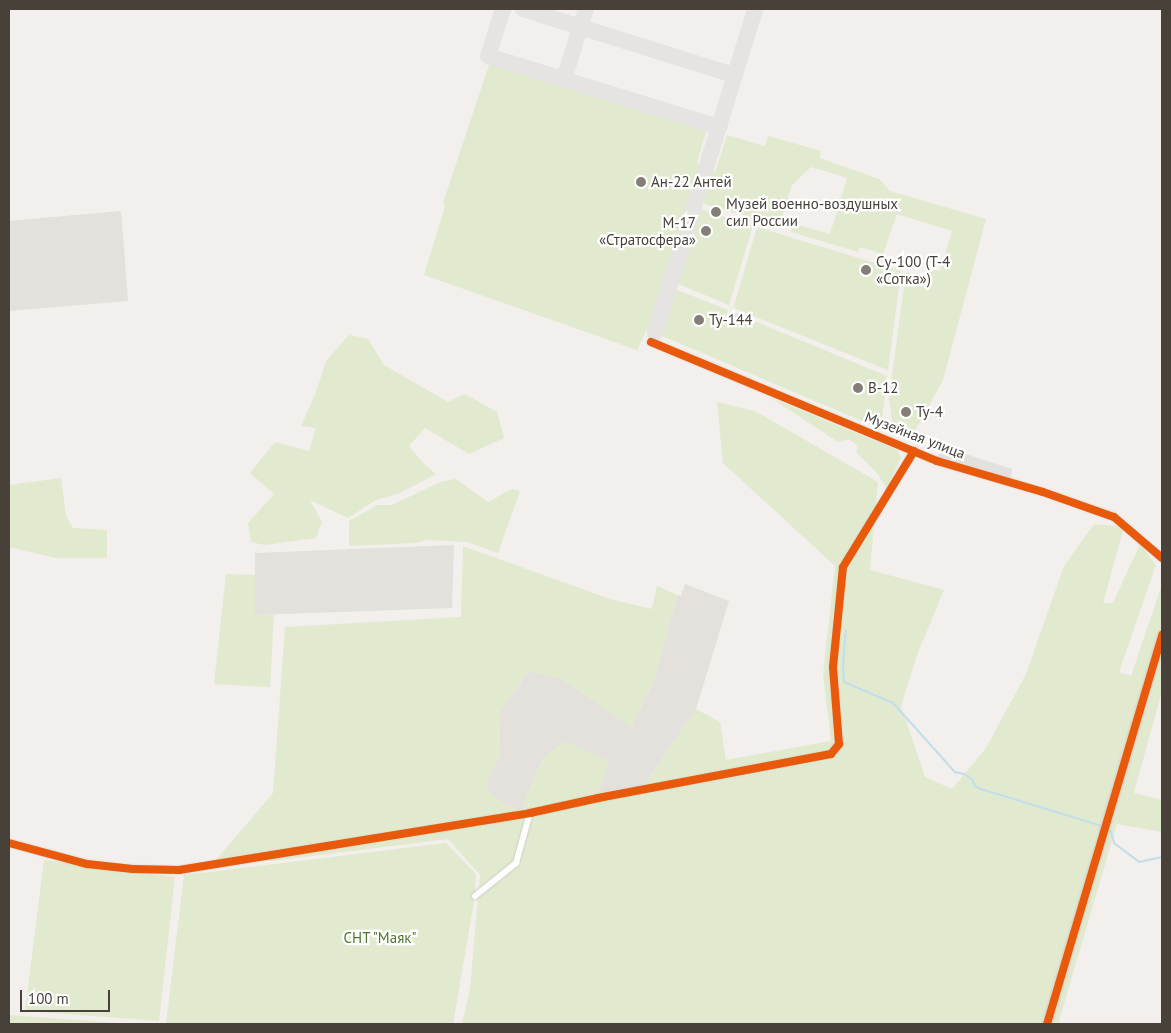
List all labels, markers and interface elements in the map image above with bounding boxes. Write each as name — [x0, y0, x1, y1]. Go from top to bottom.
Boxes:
place label: Ан-22 Антей — [651, 173, 732, 191]
marker: Ан-22 Антей — [635, 176, 647, 188]
place label: Музей военно-воздушных сил России — [726, 194, 898, 229]
marker: Музей военно-воздушных сил России — [710, 206, 722, 218]
place label: М-17 «Стратосфера» — [599, 213, 696, 248]
marker: М-17 «Стратосфера» — [700, 225, 712, 237]
place label: Су-100 (Т-4 «Сотка») — [876, 252, 950, 287]
marker: Су-100 (Т-4 «Сотка») — [860, 264, 872, 276]
place label: Ту-144 — [709, 311, 752, 329]
marker: Ту-144 — [693, 314, 705, 326]
place label: В-12 — [868, 379, 899, 397]
marker: В-12 — [852, 382, 864, 394]
place label: Ту-4 — [916, 403, 943, 421]
marker: Ту-4 — [900, 406, 912, 418]
street label: Музейная улица — [862, 408, 968, 462]
park label: СНТ "Маяк" — [343, 929, 417, 947]
scale bar — [22, 980, 112, 1012]
text: 100 m — [28, 989, 69, 1008]

